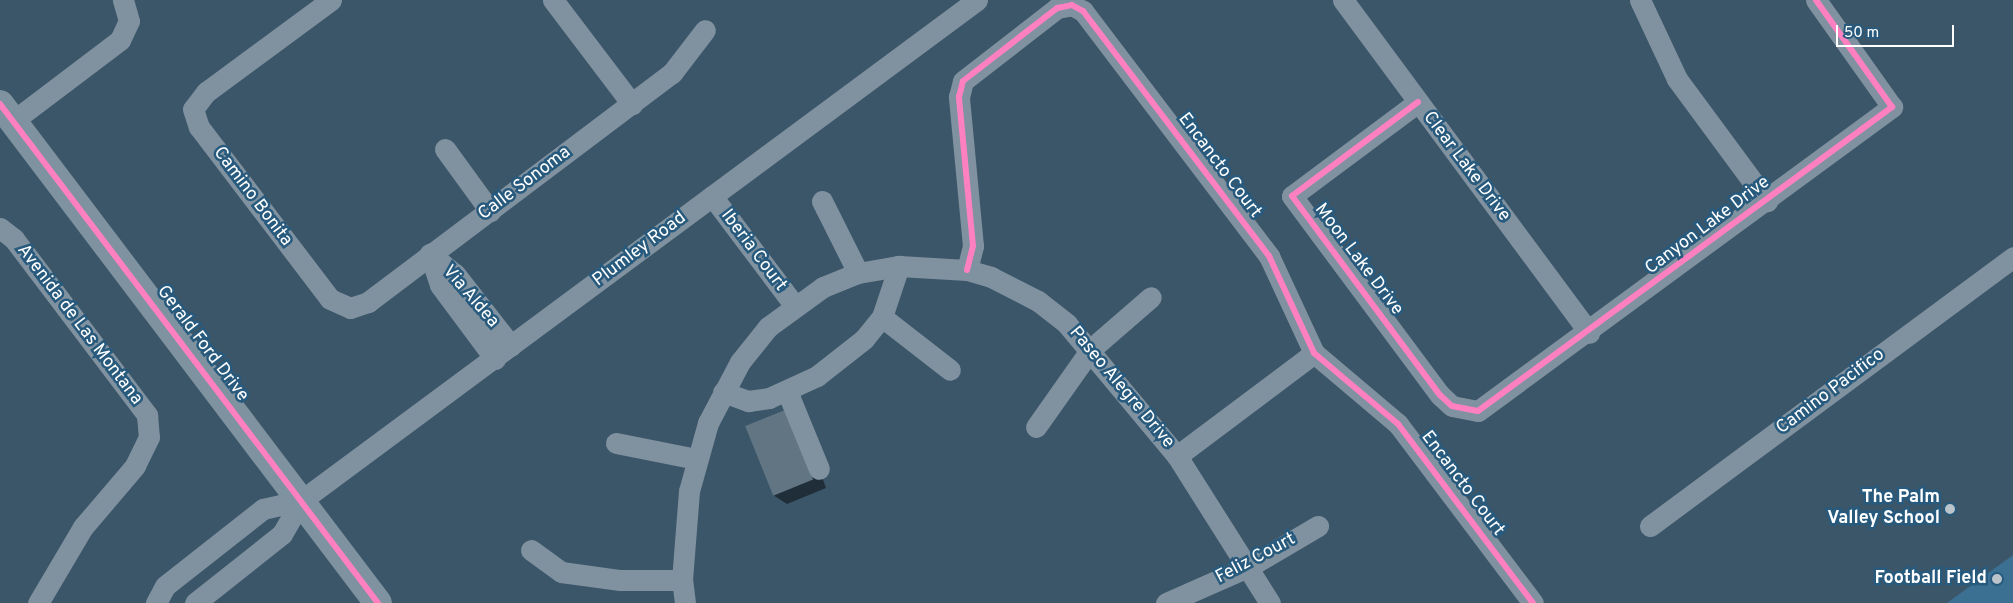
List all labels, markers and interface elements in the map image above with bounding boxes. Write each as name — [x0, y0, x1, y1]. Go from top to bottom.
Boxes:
scale bar — [1838, 15, 1956, 47]
text: 50 m — [1844, 24, 1879, 43]
street label: Clear Lake Drive — [1418, 108, 1514, 226]
street label: Encancto Court — [1173, 109, 1265, 223]
street label: Calle Sonoma — [475, 142, 575, 226]
street label: Camino Bonita — [208, 143, 296, 251]
street label: Canyon Lake Drive — [1641, 172, 1775, 280]
street label: Moon Lake Drive — [1309, 200, 1407, 320]
street label: Iberia Court — [715, 206, 791, 296]
street label: Plumley Road — [589, 208, 691, 292]
street label: Avenida de Las Montana — [12, 240, 146, 410]
street label: Via Aldea — [437, 261, 503, 333]
street label: Gerald Ford Drive — [151, 282, 253, 406]
street label: Paseo Alegre Drive — [1063, 322, 1179, 454]
street label: Camino Pacifico — [1773, 344, 1889, 440]
street label: Encancto Court — [1416, 427, 1508, 541]
place label: The Palm Valley School — [1827, 488, 1940, 530]
marker: The Palm Valley School — [1944, 503, 1956, 515]
street label: Feliz Court — [1212, 529, 1300, 589]
place label: Football Field — [1874, 568, 1987, 590]
marker: Football Field — [1991, 573, 2003, 585]

